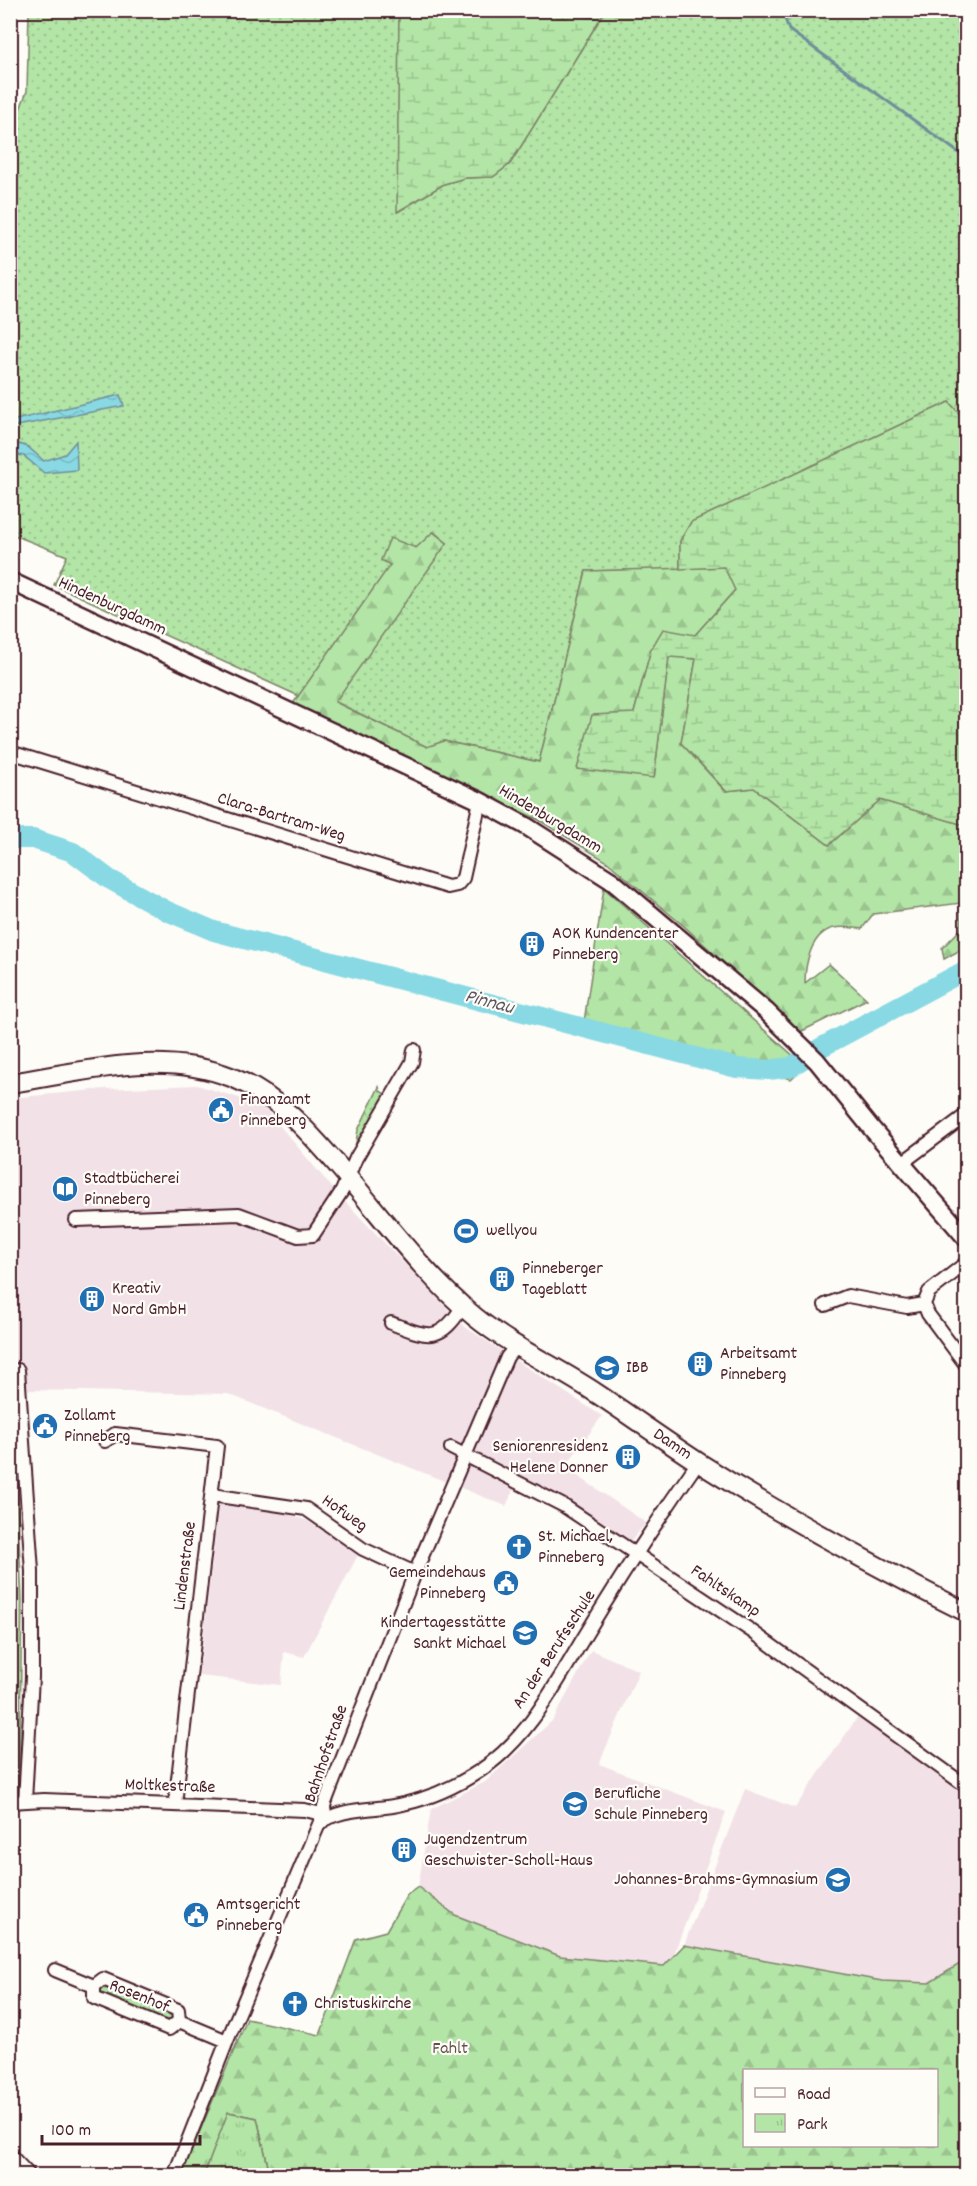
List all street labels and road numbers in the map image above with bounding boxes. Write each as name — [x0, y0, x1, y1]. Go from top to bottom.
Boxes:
street label: Hindenburgdamm — [54, 571, 170, 643]
street label: Hindenburgdamm — [493, 779, 607, 861]
street label: Clara-Bartram-Weg — [214, 787, 348, 849]
street label: Damm — [647, 1423, 697, 1467]
street label: Hofweg — [316, 1489, 372, 1539]
street label: Lindenstraße — [168, 1520, 204, 1612]
street label: Fahltskamp — [685, 1559, 765, 1625]
street label: An der Berufsschule — [507, 1586, 603, 1714]
street label: Bahnhofstraße — [299, 1702, 355, 1806]
street label: Moltkestraße — [124, 1773, 216, 1801]
street label: Rosenhof — [105, 1974, 174, 2021]

